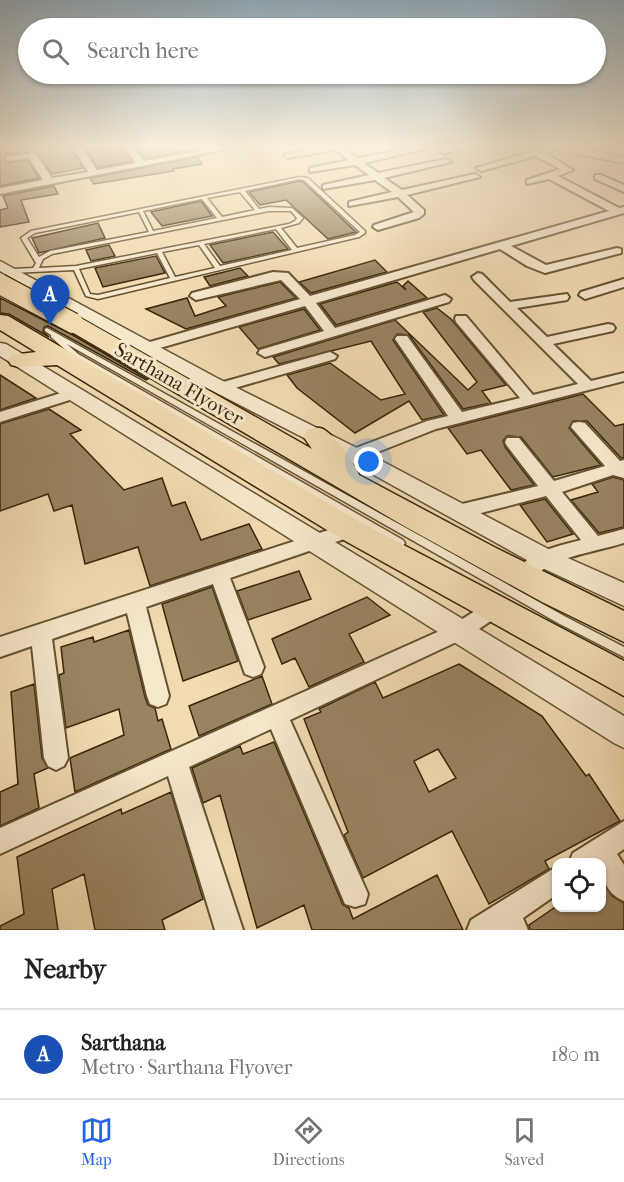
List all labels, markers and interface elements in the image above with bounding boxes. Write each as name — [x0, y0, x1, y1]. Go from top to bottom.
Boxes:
search box — [18, 18, 606, 84]
icon: search — [39, 35, 72, 68]
text: Search here — [87, 38, 199, 64]
pin: A — [31, 276, 70, 325]
street label: Sarthana Flyover — [110, 338, 248, 430]
your location — [354, 447, 383, 476]
map controls — [552, 858, 606, 912]
button: locate — [552, 858, 606, 912]
text: Nearby — [24, 954, 106, 985]
text: Sarthana — [81, 1030, 165, 1056]
text: A — [37, 1043, 50, 1066]
text: 180 m — [551, 1043, 600, 1066]
text: Metro · Sarthana Flyover — [81, 1056, 292, 1079]
tab: Map — [80, 1114, 113, 1169]
tab: Directions — [273, 1114, 345, 1169]
tab: Saved — [504, 1114, 544, 1169]

